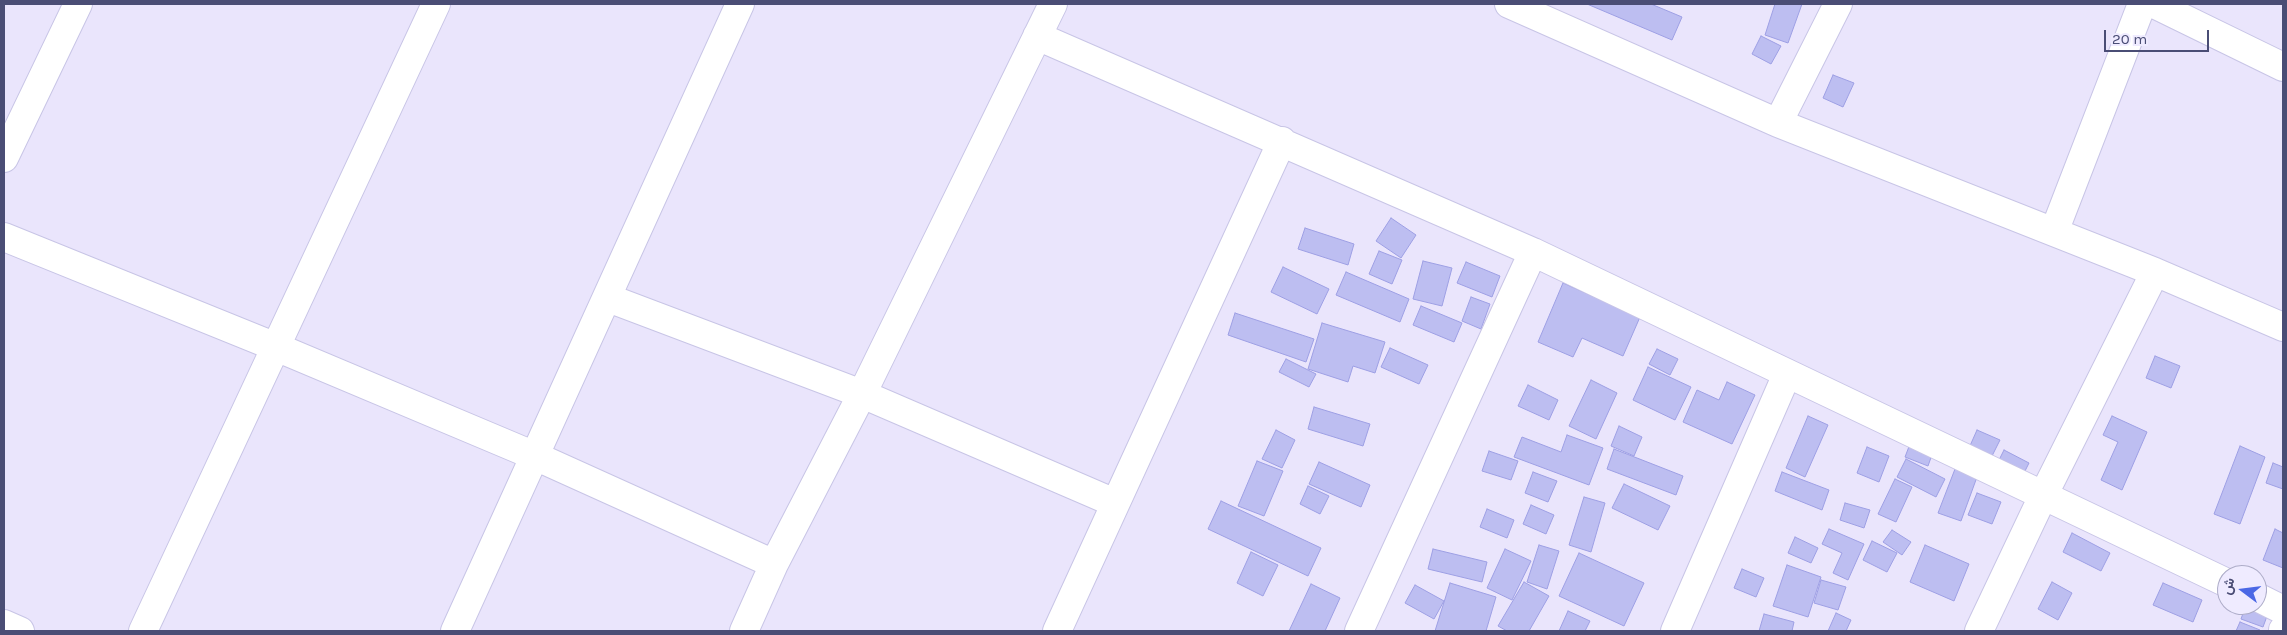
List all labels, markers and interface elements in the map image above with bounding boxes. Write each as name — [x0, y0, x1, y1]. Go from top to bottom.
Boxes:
scale bar — [2107, 20, 2212, 52]
text: 20 m — [2112, 30, 2147, 48]
north arrow — [2217, 565, 2267, 615]
text: ش — [2218, 576, 2238, 597]

